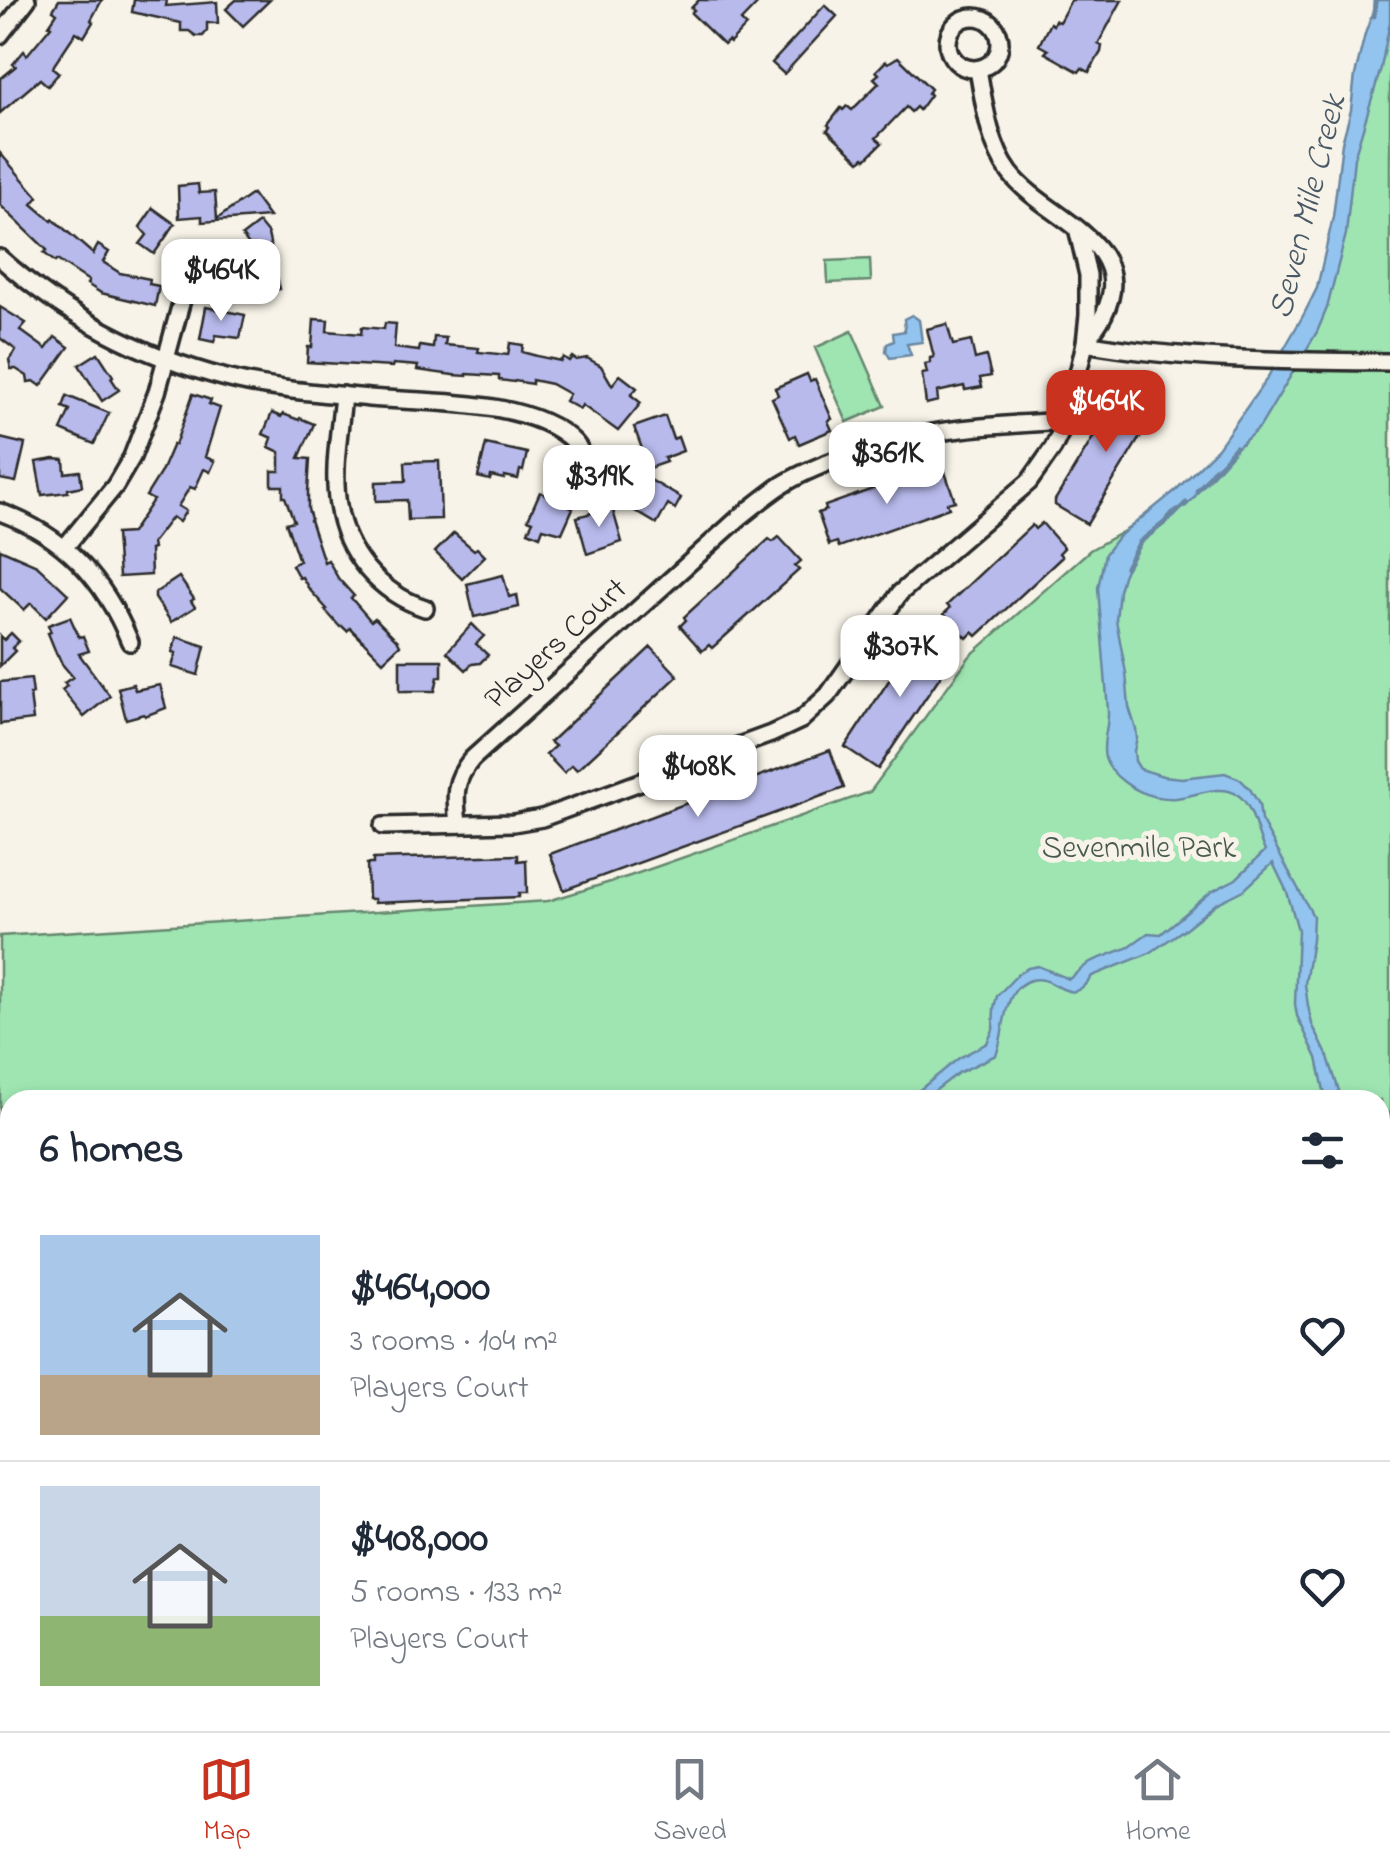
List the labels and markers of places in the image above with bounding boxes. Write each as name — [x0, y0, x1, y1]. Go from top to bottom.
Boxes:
pin: $464K — [151, 239, 291, 324]
pin: $464K — [1036, 370, 1176, 455]
pin: $361K — [817, 422, 957, 507]
pin: $319K — [529, 445, 669, 530]
pin: $307K — [830, 615, 970, 700]
pin: $408K — [628, 735, 768, 820]

